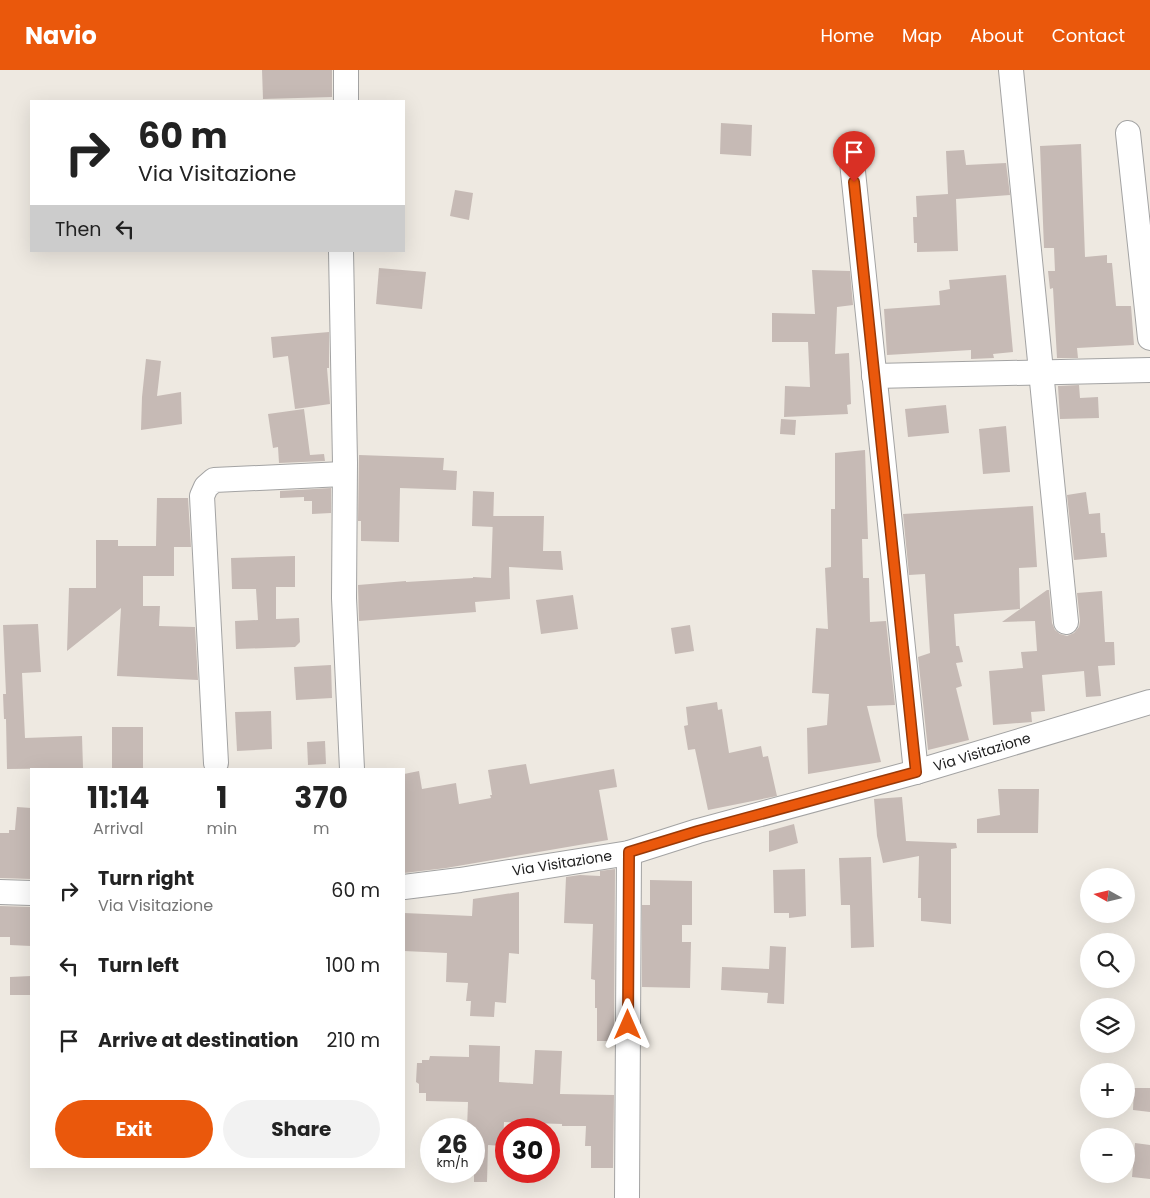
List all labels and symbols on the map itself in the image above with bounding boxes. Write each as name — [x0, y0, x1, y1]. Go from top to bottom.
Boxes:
pin — [833, 131, 875, 182]
street label: Via Visitazione — [931, 728, 1033, 776]
street label: Via Visitazione — [511, 845, 614, 881]
north arrow — [1080, 868, 1135, 922]
position arrow — [601, 998, 653, 1050]
speed limit sign: 30 — [495, 1118, 560, 1183]

